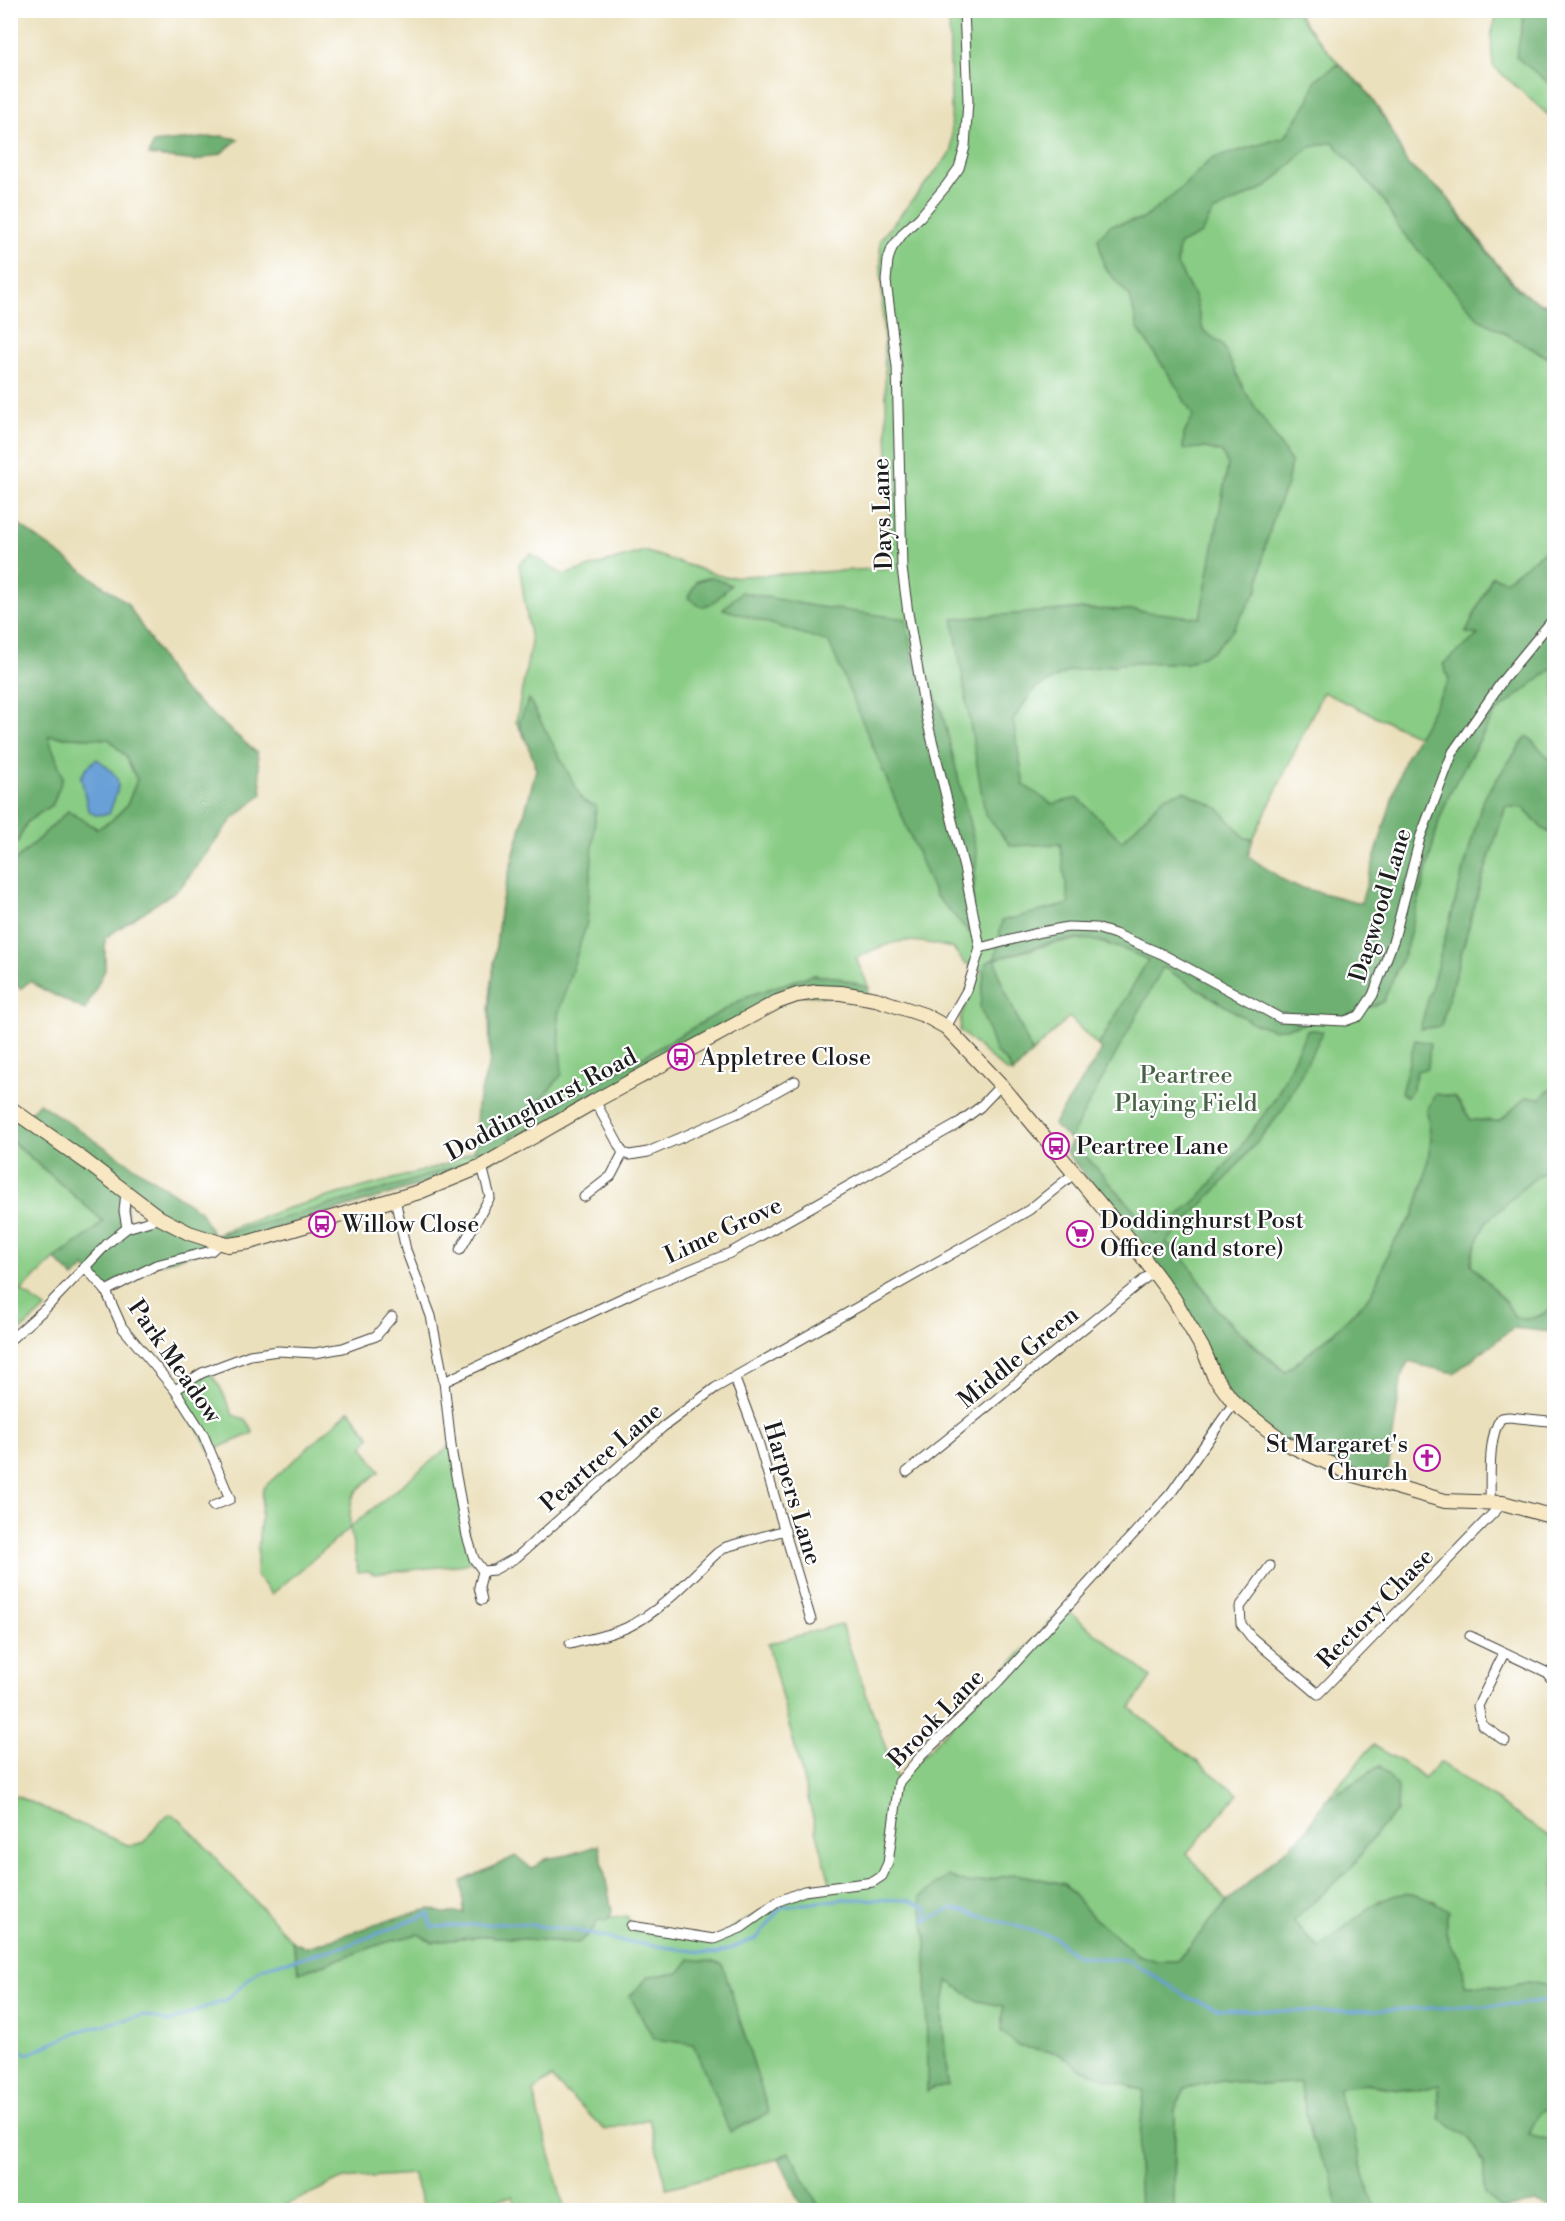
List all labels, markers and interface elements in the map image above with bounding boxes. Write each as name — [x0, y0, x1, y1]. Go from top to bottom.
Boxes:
street label: Days Lane — [866, 457, 900, 571]
street label: Dagwood Lane — [1343, 825, 1419, 986]
street label: Doddinghurst Road — [441, 1042, 643, 1168]
bus stop icon: Appletree Close — [666, 1042, 696, 1072]
place label: Appletree Close — [699, 1043, 871, 1073]
park label: Peartree Playing Field — [1114, 1061, 1258, 1119]
bus stop icon: Peartree Lane — [1041, 1131, 1071, 1161]
place label: Peartree Lane — [1076, 1132, 1229, 1162]
street label: Lime Grove — [660, 1191, 787, 1271]
place label: Doddinghurst Post Office (and store) — [1100, 1206, 1305, 1264]
bus stop icon: Willow Close — [307, 1209, 337, 1239]
place label: Willow Close — [341, 1210, 479, 1240]
supermarket icon: Doddinghurst Post Office (and store) — [1065, 1219, 1095, 1249]
street label: Park Meadow — [121, 1294, 229, 1430]
street label: Middle Green — [952, 1300, 1085, 1416]
street label: Peartree Lane — [534, 1396, 669, 1519]
street label: Harpers Lane — [756, 1418, 828, 1569]
place label: St Margaret's Church — [1266, 1430, 1408, 1488]
church icon: St Margaret's Church — [1412, 1443, 1442, 1473]
street label: Rectory Chase — [1311, 1542, 1441, 1675]
street label: Brook Lane — [882, 1663, 991, 1775]

